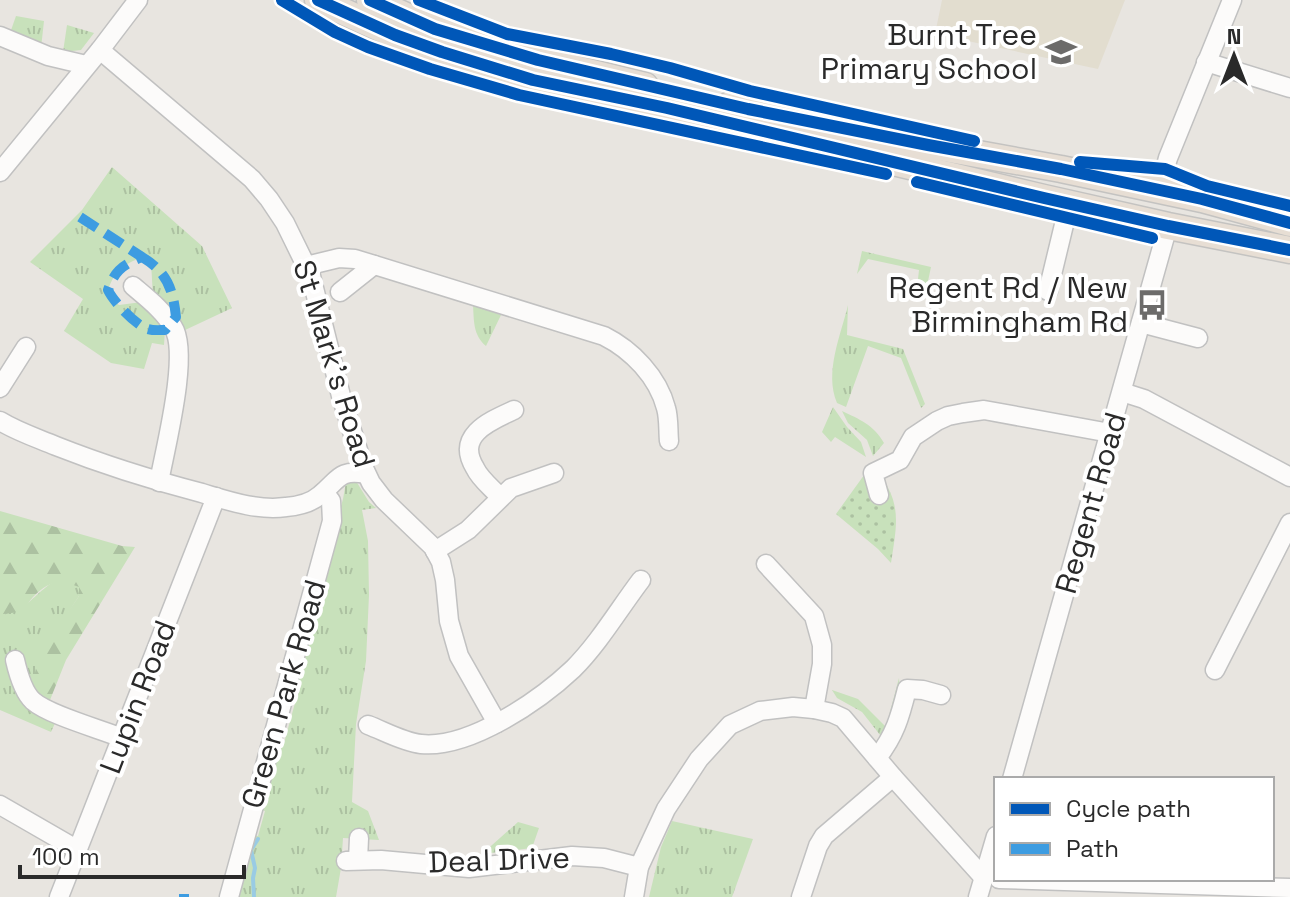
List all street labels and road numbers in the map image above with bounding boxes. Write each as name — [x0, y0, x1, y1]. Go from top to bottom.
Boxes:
street label: St Mark's Road — [284, 255, 385, 472]
street label: Regent Road — [1046, 408, 1135, 598]
street label: Green Park Road — [232, 575, 335, 813]
street label: Lupin Road — [90, 615, 185, 779]
street label: Deal Drive — [427, 838, 571, 881]

